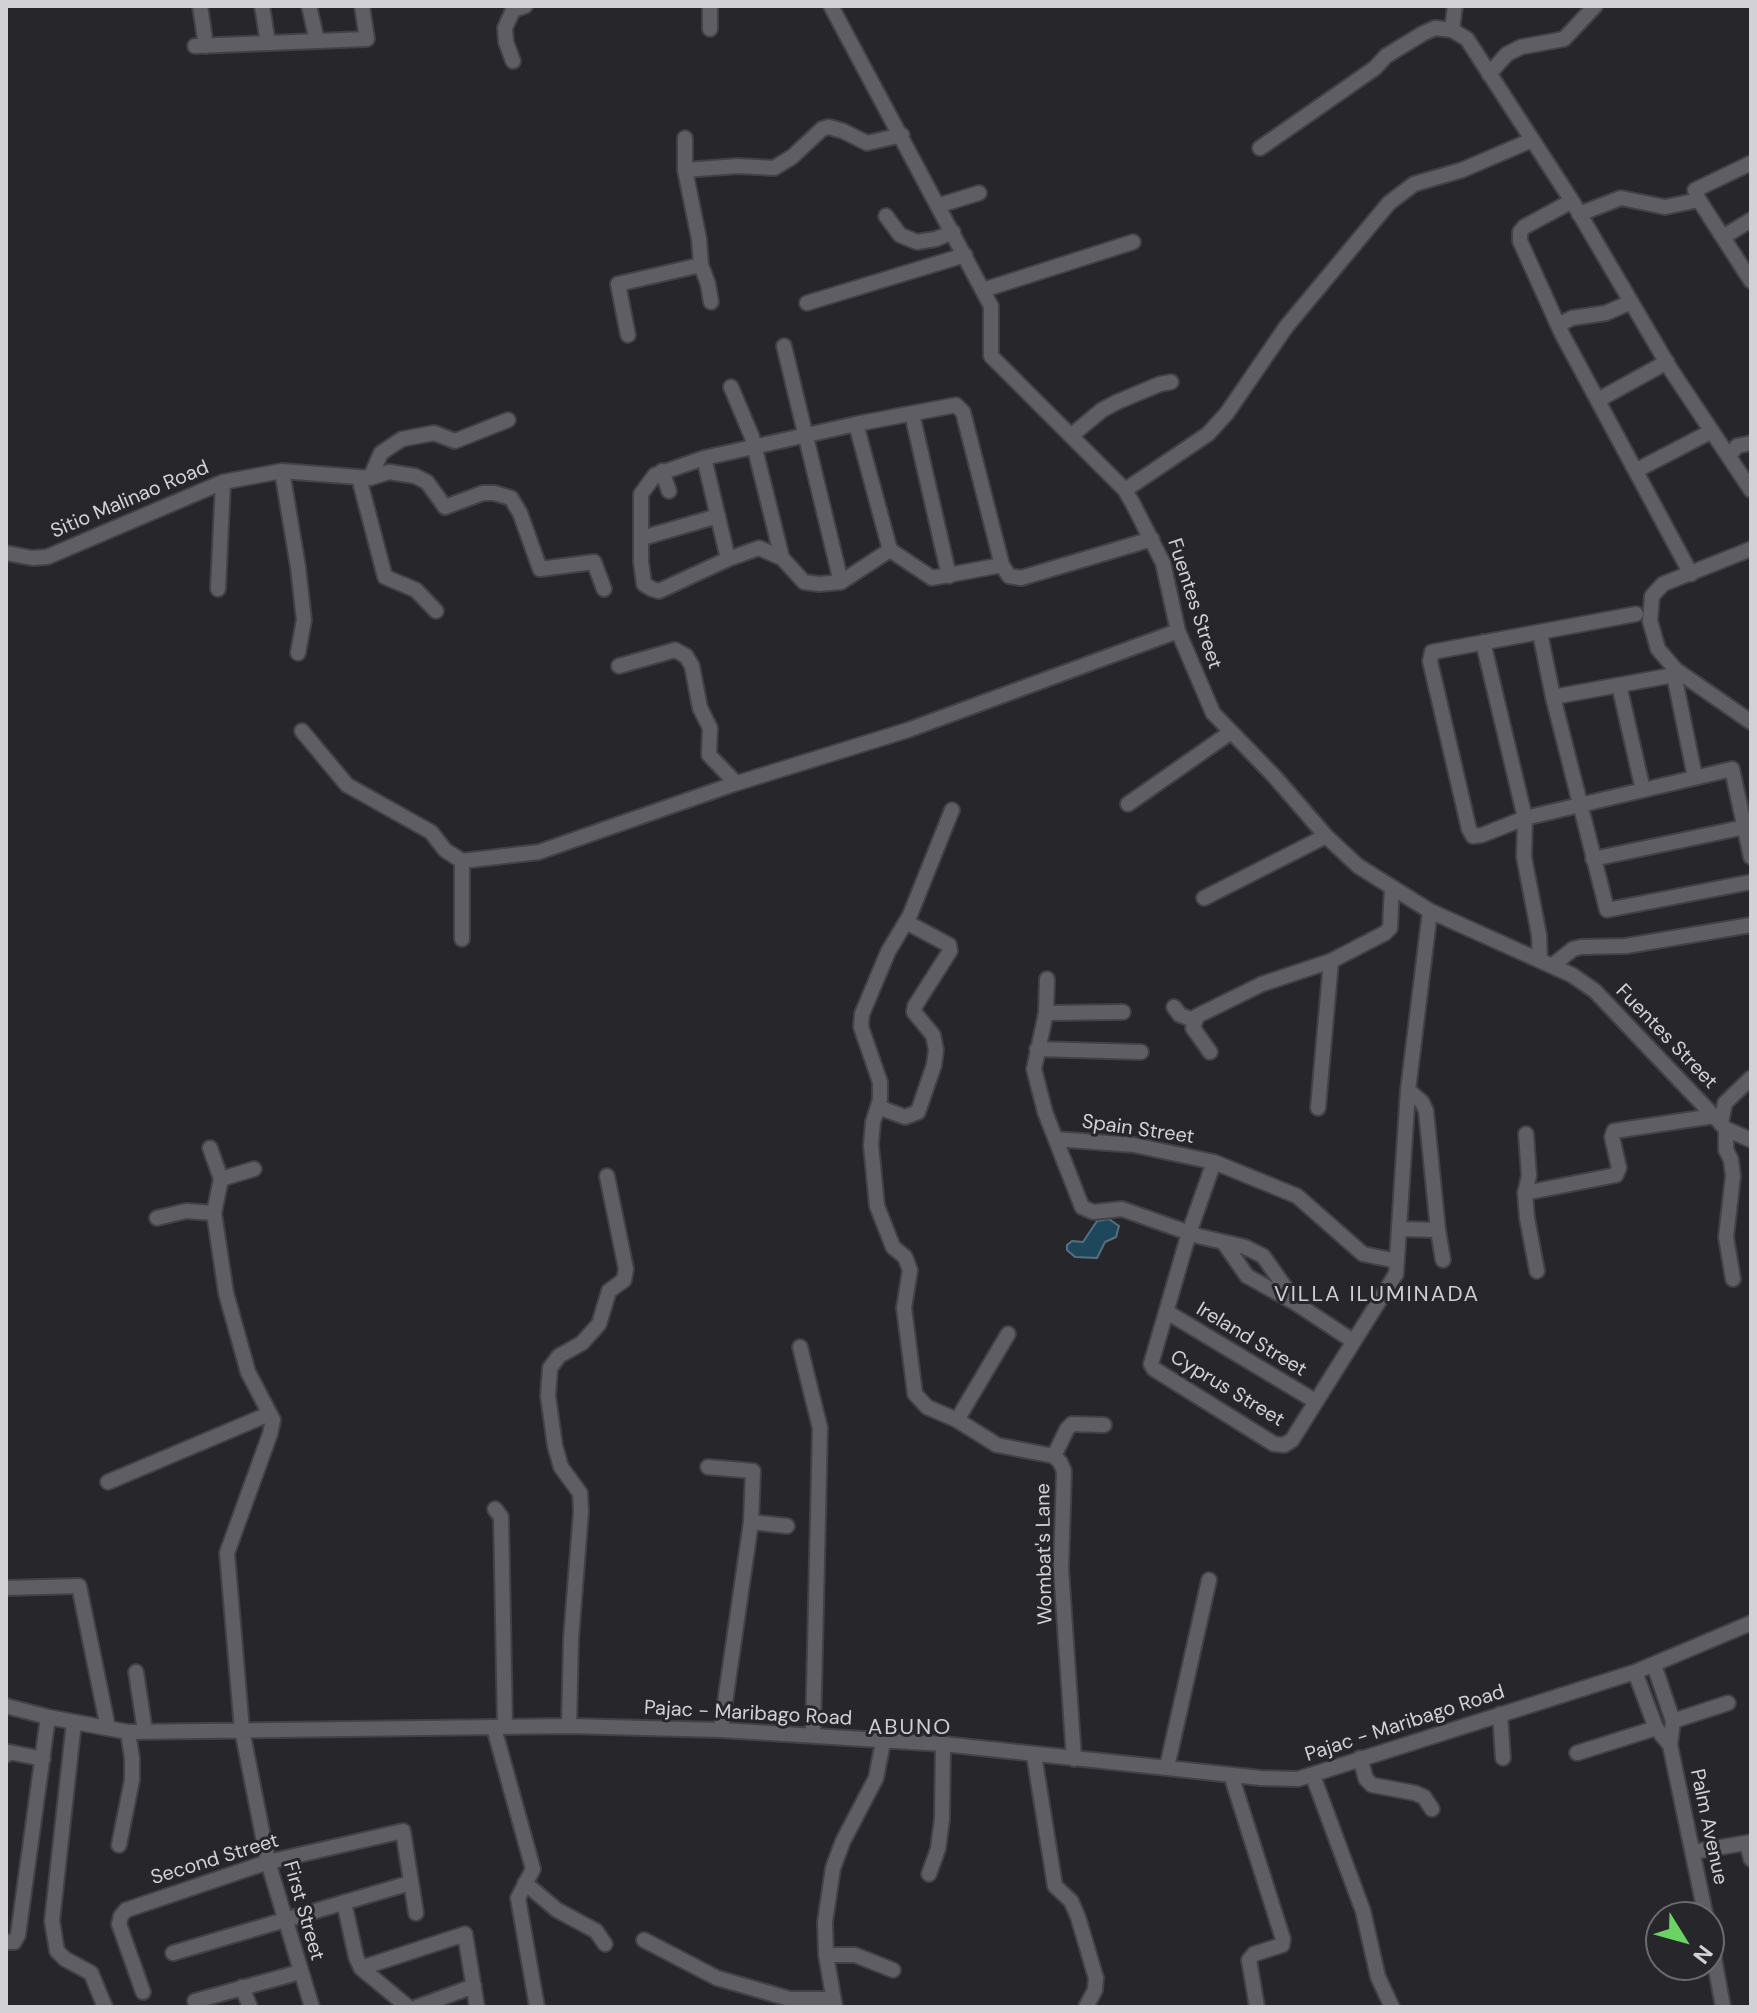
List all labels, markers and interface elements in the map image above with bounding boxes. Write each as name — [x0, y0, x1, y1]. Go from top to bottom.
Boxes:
street label: Sitio Malinao Road — [47, 456, 213, 544]
street label: Fuentes Street — [1162, 536, 1226, 672]
street label: Fuentes Street — [1610, 980, 1722, 1094]
street label: Spain Street — [1080, 1110, 1196, 1150]
district label: VILLA ILUMINADA — [1274, 1282, 1480, 1308]
street label: Ireland Street — [1191, 1298, 1311, 1382]
street label: Cyprus Street — [1166, 1346, 1288, 1432]
street label: Wombat's Lane — [1032, 1483, 1058, 1625]
street label: Pajac - Maribago Road — [1302, 1680, 1508, 1768]
street label: Pajac - Maribago Road — [643, 1697, 853, 1731]
district label: ABUNO — [868, 1715, 952, 1741]
street label: Palm Avenue — [1684, 1767, 1732, 1887]
street label: Second Street — [148, 1829, 282, 1891]
street label: First Street — [277, 1859, 329, 1963]
north arrow — [1645, 1901, 1725, 1981]
text: N — [1687, 1939, 1719, 1970]

